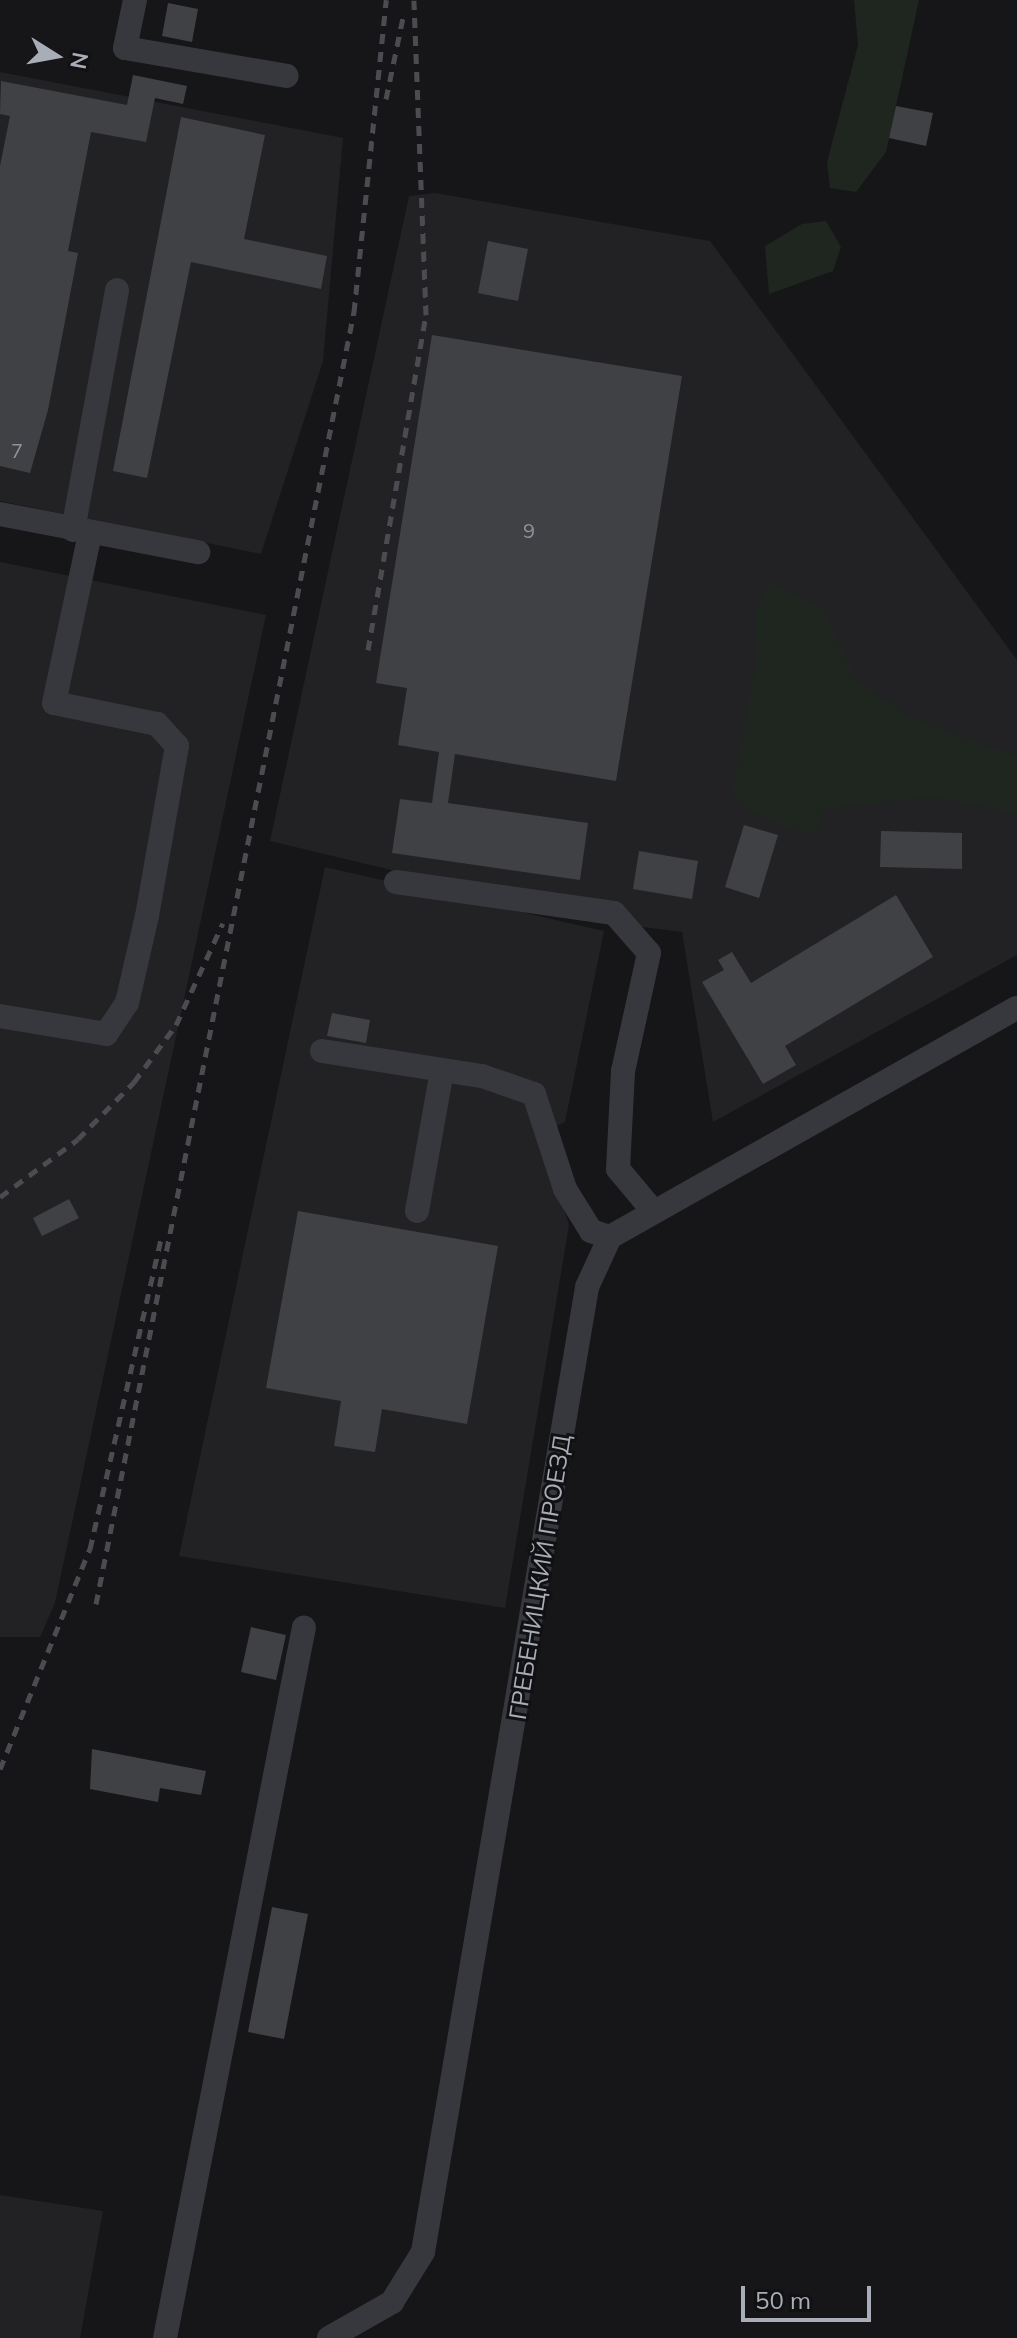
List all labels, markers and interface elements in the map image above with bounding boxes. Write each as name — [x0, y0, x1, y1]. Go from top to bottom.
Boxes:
north arrow — [16, 16, 96, 96]
text: N — [64, 50, 95, 71]
house number: 7 — [11, 438, 23, 462]
house number: 9 — [523, 518, 535, 542]
street label: ГРЕБЕНИЦКИЙ ПРОЕЗД — [503, 1432, 577, 1722]
scale bar — [745, 2270, 875, 2320]
text: 50 m — [755, 2285, 811, 2315]

